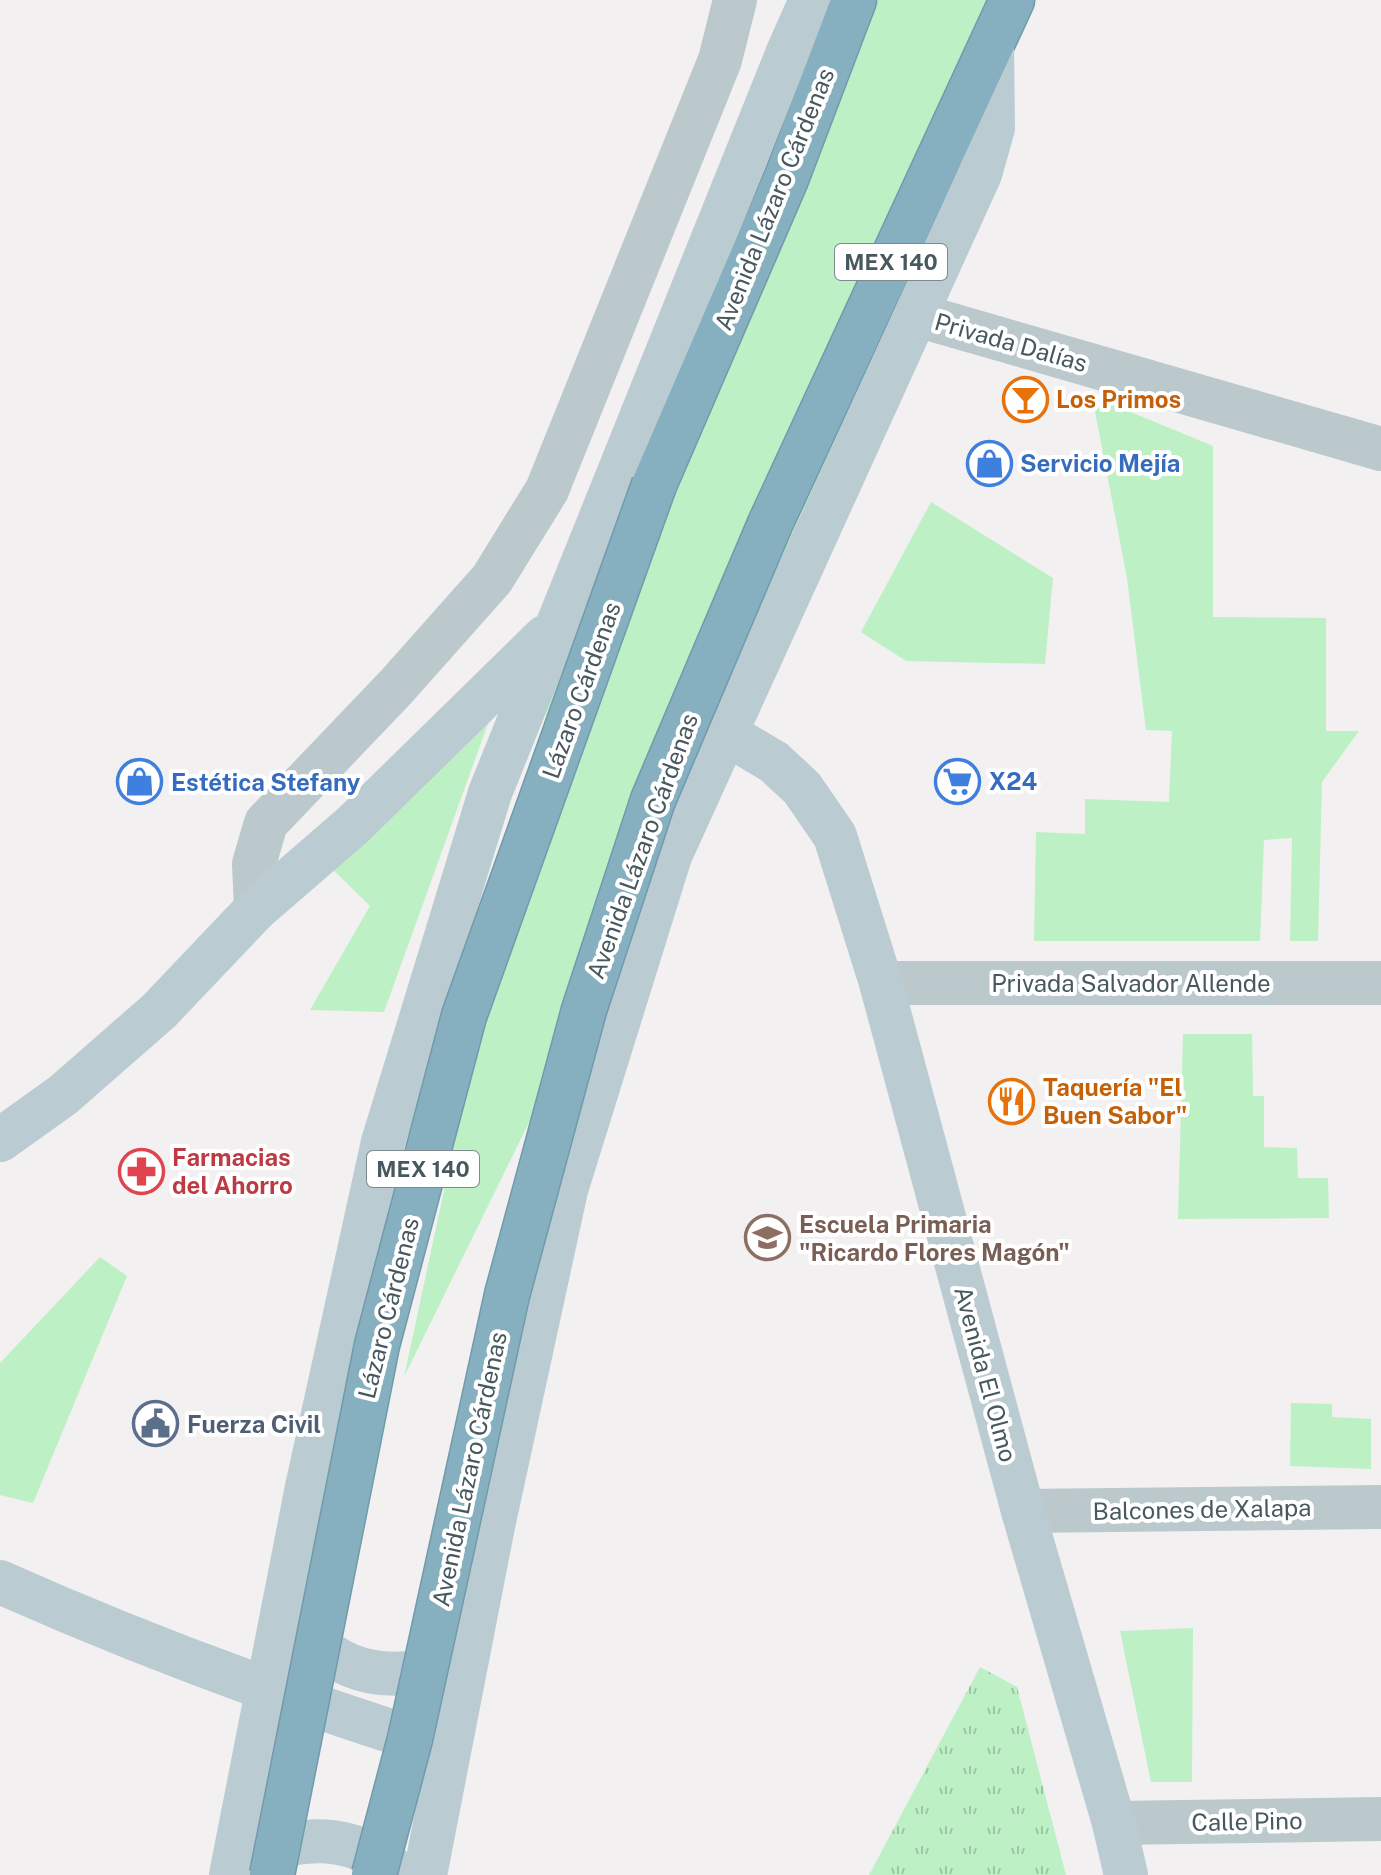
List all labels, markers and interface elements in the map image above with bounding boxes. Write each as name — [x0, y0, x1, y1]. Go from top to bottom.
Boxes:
street label: Avenida Lázaro Cárdenas — [709, 64, 839, 334]
road number: MEX 140 — [835, 244, 947, 280]
street label: Privada Dalías — [932, 307, 1090, 377]
bar icon: Los Primos — [1001, 375, 1049, 423]
place label: Los Primos — [1056, 385, 1181, 413]
shop icon: Servicio Mejía — [965, 439, 1013, 487]
place label: Servicio Mejía — [1020, 449, 1180, 477]
street label: Lázaro Cárdenas — [536, 598, 626, 782]
street label: Avenida Lázaro Cárdenas — [581, 710, 703, 982]
supermarket icon: X24 — [934, 757, 982, 805]
shop icon: Estética Stefany — [116, 758, 164, 806]
place label: X24 — [989, 767, 1037, 795]
place label: Estética Stefany — [171, 768, 361, 796]
street label: Privada Salvador Allende — [991, 969, 1271, 997]
place label: Taquería "El Buen Sabor" — [1043, 1073, 1187, 1129]
restaurant icon: Taquería "El Buen Sabor" — [988, 1077, 1036, 1125]
place label: Farmacias del Ahorro — [172, 1143, 293, 1199]
pharmacy icon: Farmacias del Ahorro — [117, 1147, 165, 1195]
road number: MEX 140 — [367, 1151, 479, 1187]
place label: Escuela Primaria "Ricardo Flores Magón" — [799, 1210, 1070, 1266]
street label: Lázaro Cárdenas — [352, 1214, 424, 1402]
school or university icon: Escuela Primaria "Ricardo Flores Magón" — [744, 1214, 792, 1262]
street label: Avenida El Olmo — [949, 1283, 1023, 1465]
street label: Avenida Lázaro Cárdenas — [426, 1329, 512, 1609]
public building icon: Fuerza Civil — [132, 1400, 180, 1448]
place label: Fuerza Civil — [187, 1410, 321, 1438]
street label: Balcones de Xalapa — [1092, 1493, 1312, 1525]
street label: Calle Pino — [1191, 1806, 1303, 1836]

